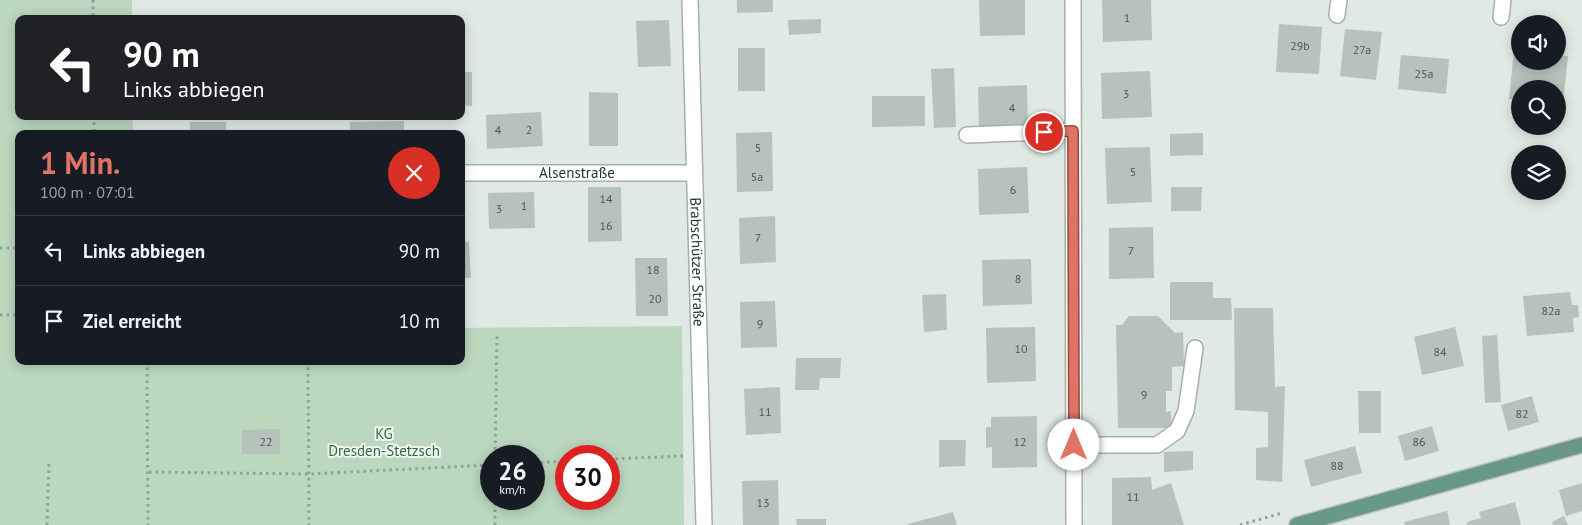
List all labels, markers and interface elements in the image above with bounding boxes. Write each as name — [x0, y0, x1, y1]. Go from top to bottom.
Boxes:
house number: 1 — [1124, 10, 1130, 25]
map controls — [1511, 15, 1566, 200]
button: sound — [1511, 15, 1566, 70]
text: 90 m — [123, 31, 200, 77]
icon: left — [40, 35, 105, 100]
house number: 29b — [1290, 38, 1310, 53]
house number: 27a — [1353, 42, 1371, 57]
house number: 25a — [1414, 66, 1434, 81]
text: Links abbiegen — [123, 75, 265, 103]
button: search — [1511, 80, 1566, 135]
house number: 3 — [1123, 86, 1129, 101]
house number: 4 — [1009, 100, 1016, 115]
pin — [1023, 111, 1065, 153]
icon: arrive — [1030, 118, 1058, 146]
house number: 4 — [495, 122, 502, 137]
house number: 2 — [526, 122, 532, 137]
house number: 5 — [755, 140, 761, 155]
text: 1 Min. — [40, 143, 120, 182]
button: layers — [1511, 145, 1566, 200]
button: close — [388, 147, 440, 199]
street label: Alsenstraße — [539, 163, 615, 182]
house number: 5 — [1130, 164, 1136, 179]
house number: 5a — [751, 169, 763, 184]
text: 100 m · 07:01 — [40, 182, 135, 202]
house number: 6 — [1010, 182, 1016, 197]
house number: 14 — [599, 191, 613, 206]
street label: Brabschützer Straße — [686, 197, 709, 327]
house number: 1 — [521, 198, 527, 213]
house number: 3 — [496, 201, 502, 216]
house number: 16 — [599, 218, 613, 233]
house number: 7 — [755, 230, 761, 245]
icon: left — [40, 237, 68, 265]
text: Links abbiegen — [83, 239, 205, 263]
text: 90 m — [399, 239, 440, 263]
house number: 7 — [1128, 243, 1134, 258]
house number: 18 — [646, 262, 660, 277]
house number: 8 — [1015, 271, 1021, 286]
house number: 20 — [648, 291, 662, 306]
house number: 82a — [1541, 303, 1561, 318]
icon: arrive — [40, 307, 68, 335]
text: Ziel erreicht — [83, 309, 181, 333]
text: 10 m — [399, 309, 440, 333]
house number: 9 — [757, 316, 763, 331]
house number: 10 — [1014, 341, 1028, 356]
house number: 84 — [1433, 344, 1447, 359]
house number: 9 — [1141, 387, 1147, 402]
house number: 11 — [758, 404, 772, 419]
house number: 82 — [1515, 406, 1529, 421]
position arrow — [1047, 418, 1099, 470]
park label: KG Dresden-Stetzsch — [328, 424, 440, 460]
house number: 22 — [259, 434, 273, 449]
house number: 12 — [1013, 434, 1027, 449]
house number: 86 — [1412, 434, 1426, 449]
speed limit sign: 30 — [555, 445, 620, 510]
text: 26 — [498, 455, 527, 487]
house number: 88 — [1330, 458, 1344, 473]
text: km/h — [499, 482, 526, 497]
house number: 11 — [1126, 489, 1140, 504]
house number: 13 — [756, 495, 770, 510]

